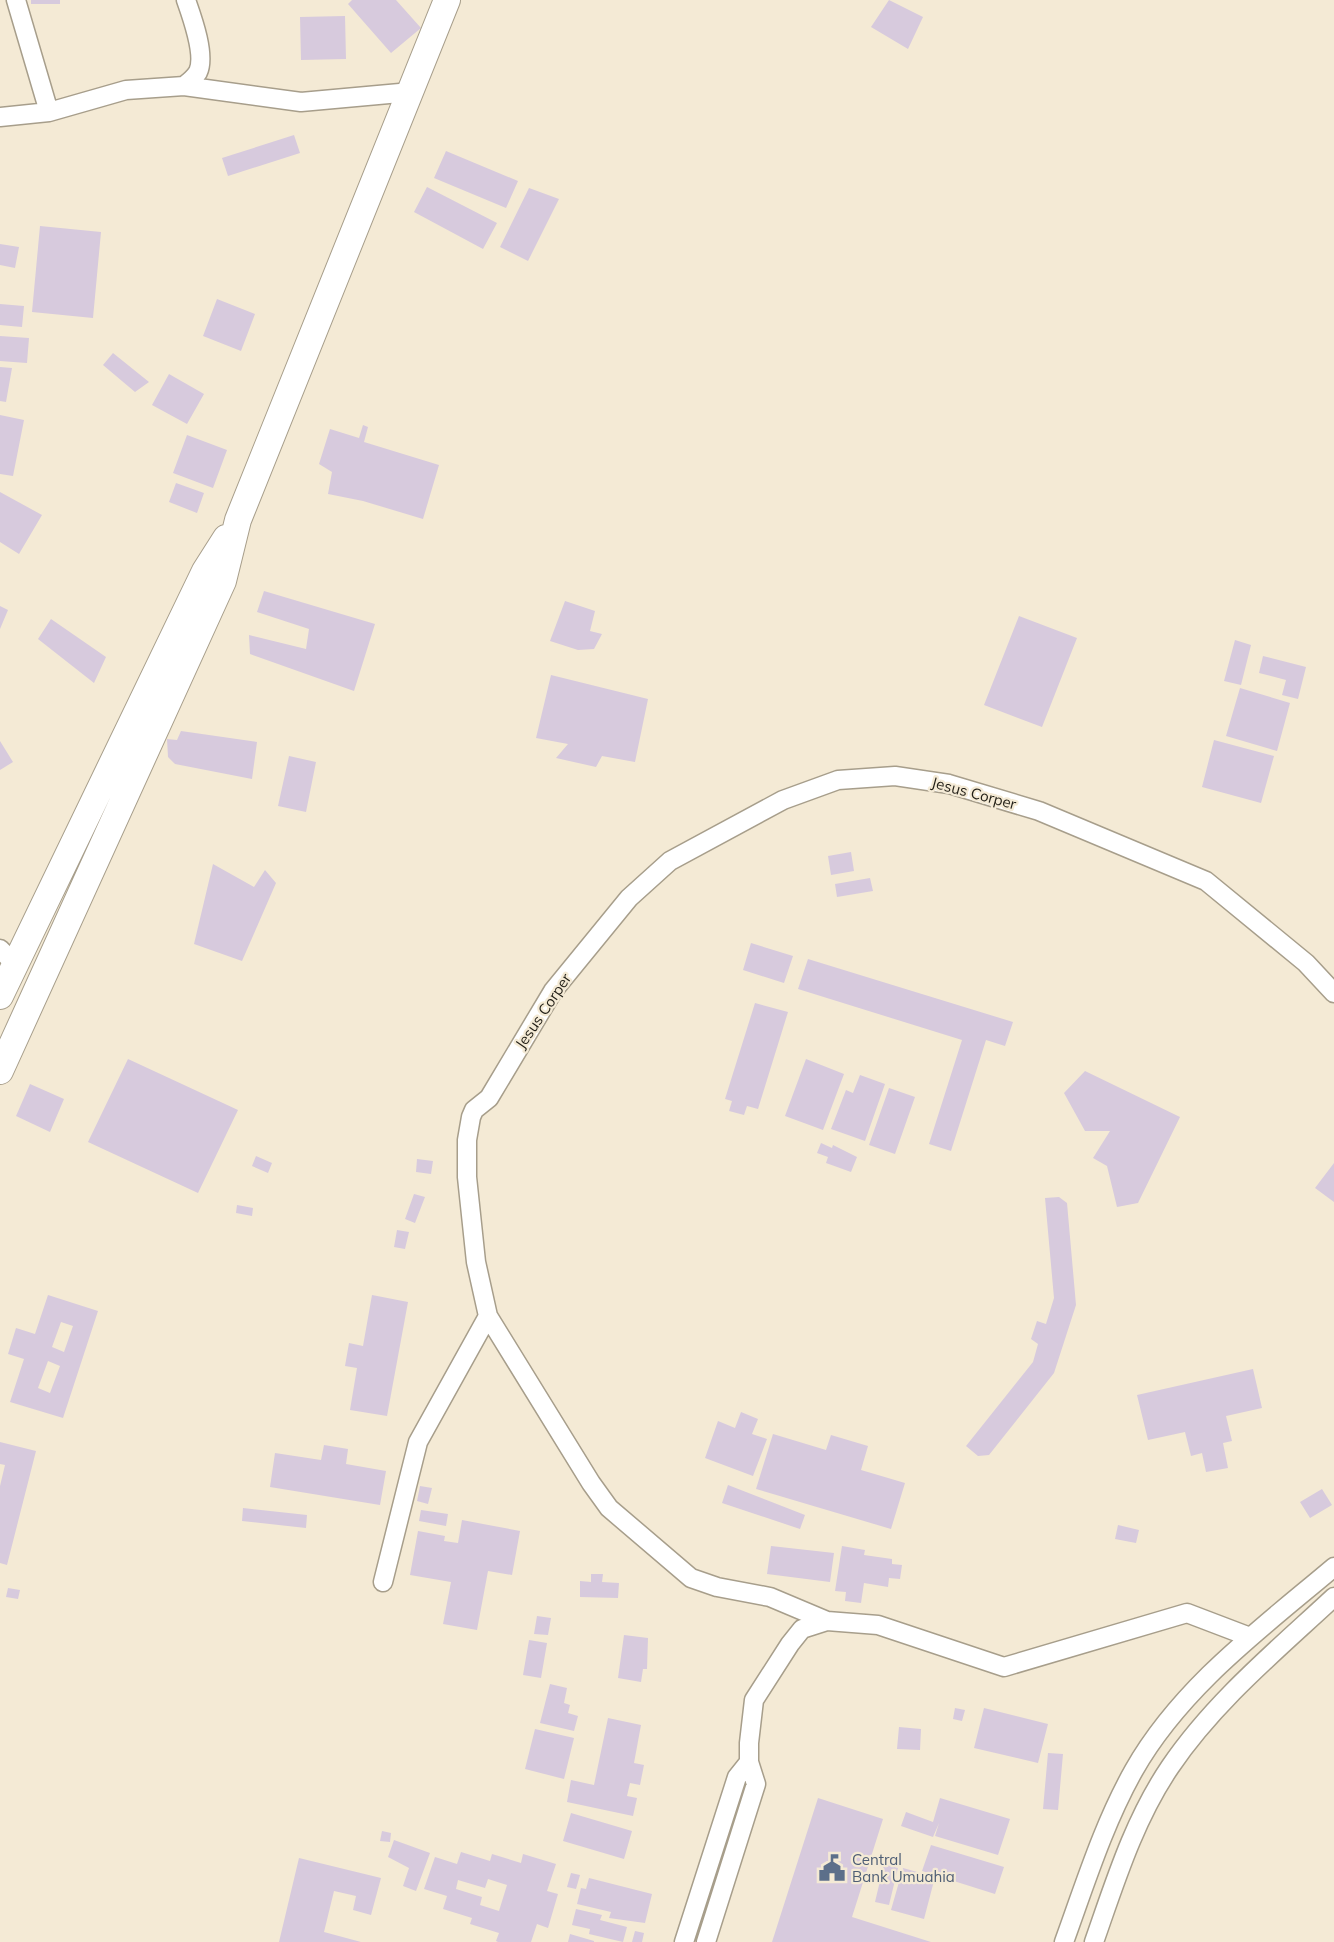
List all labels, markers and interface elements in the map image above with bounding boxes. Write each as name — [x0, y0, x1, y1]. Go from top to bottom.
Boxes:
street label: Jesus Corper — [930, 773, 1019, 814]
street label: Jesus Corper — [511, 969, 575, 1052]
place label: Central Bank Umuahia — [852, 1850, 955, 1886]
public building icon: Central Bank Umuahia — [817, 1853, 847, 1883]

